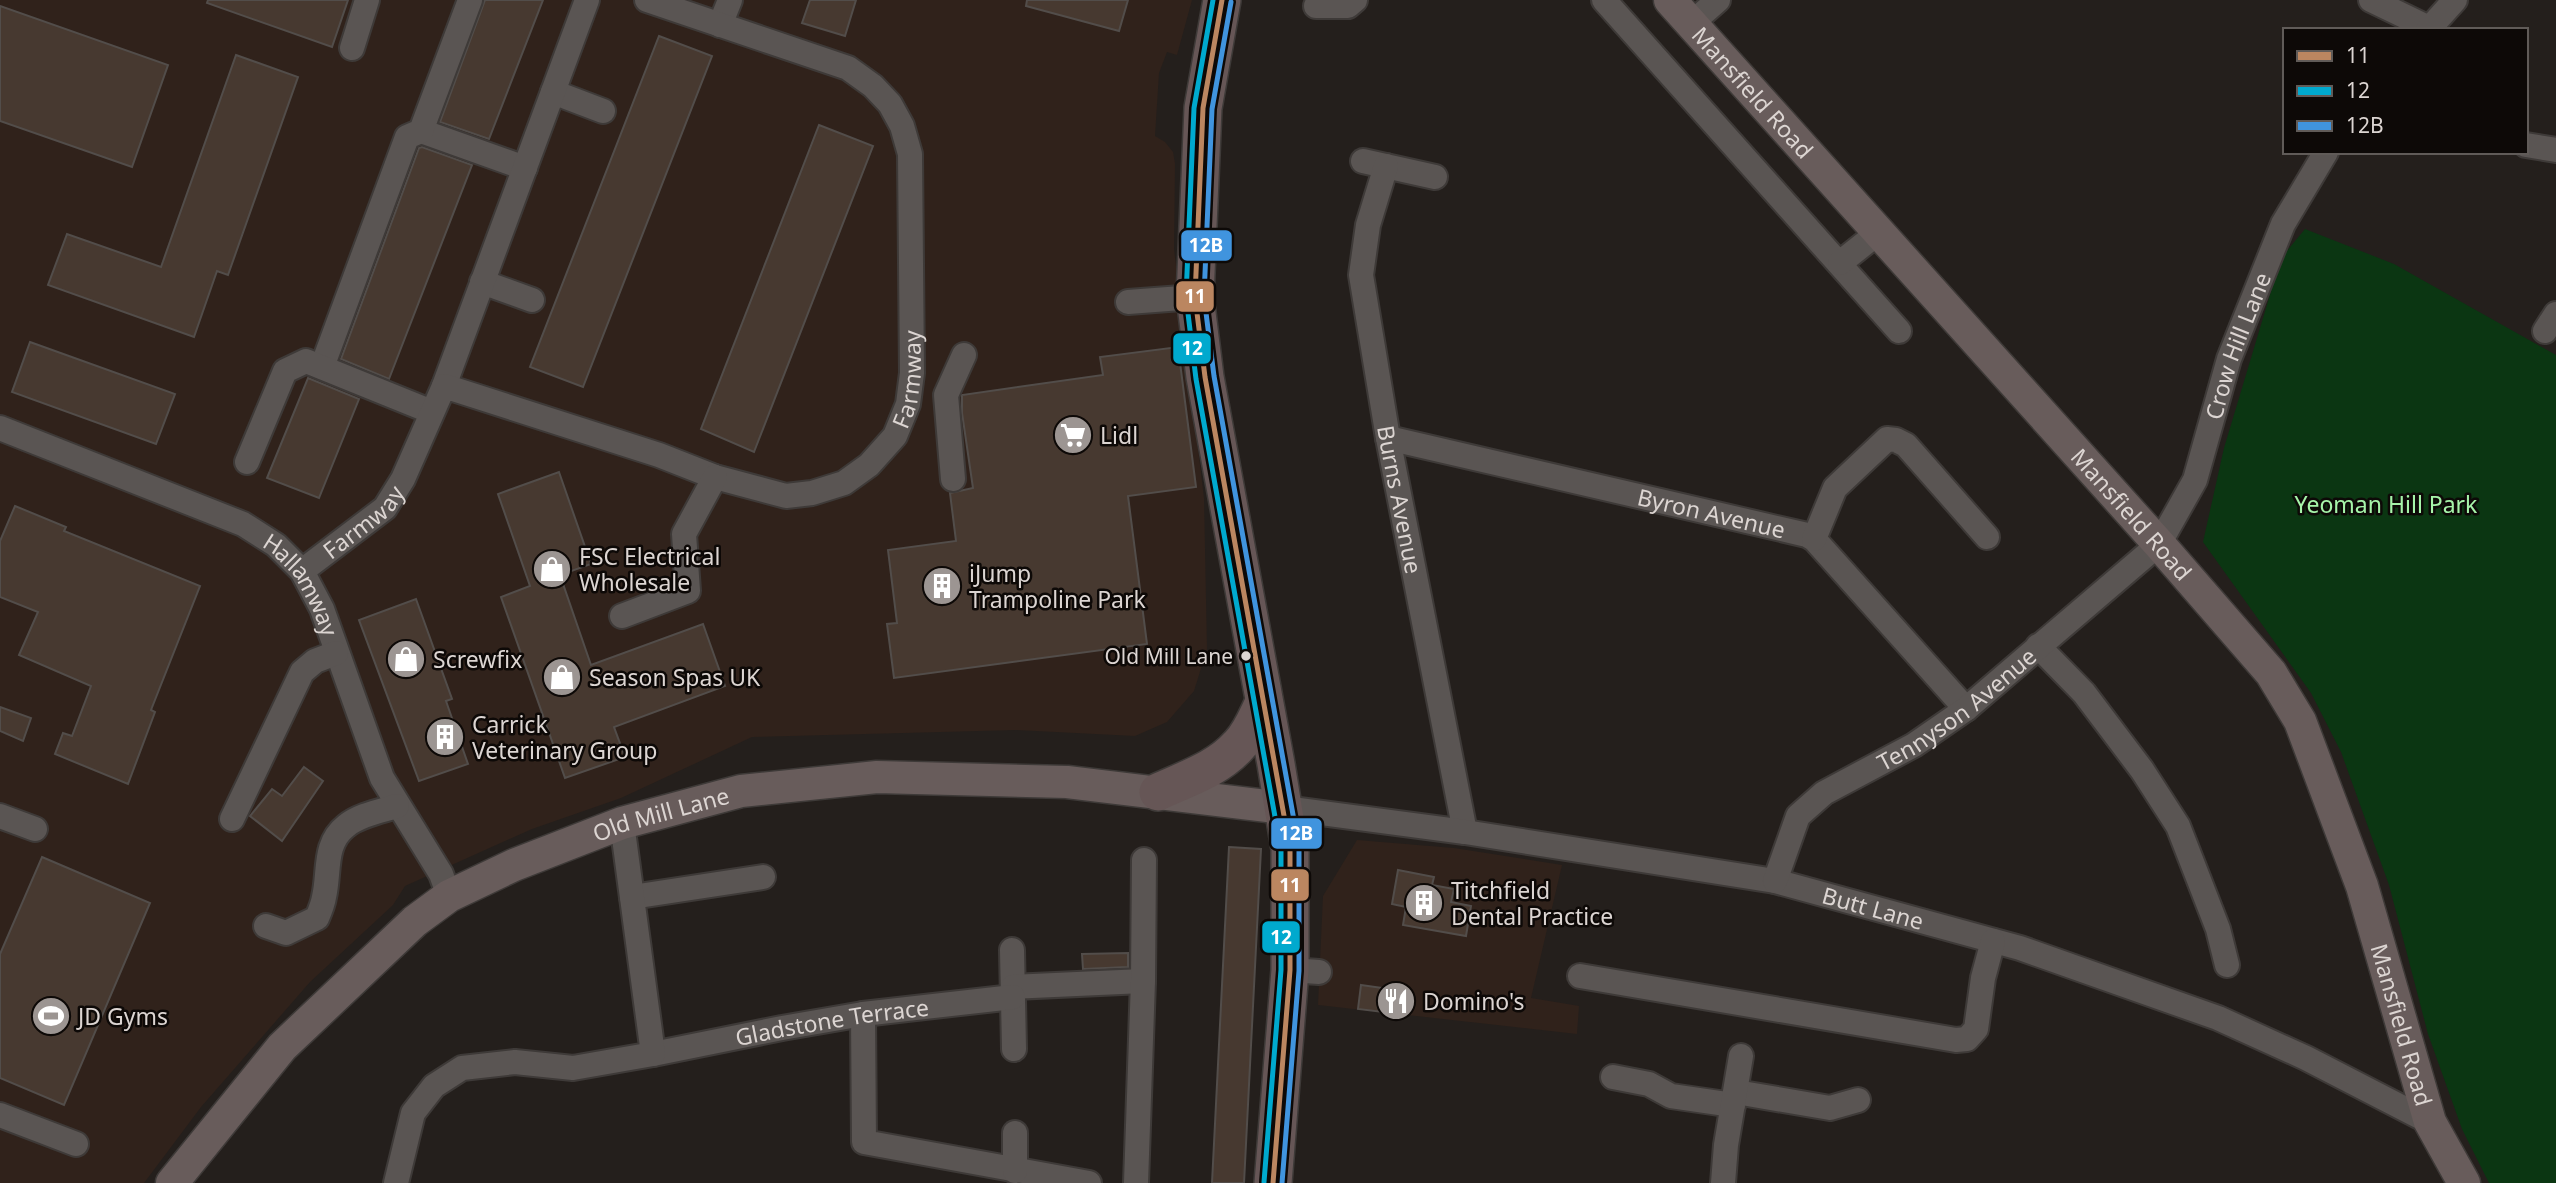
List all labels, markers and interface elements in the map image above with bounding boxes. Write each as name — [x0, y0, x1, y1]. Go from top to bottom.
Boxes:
street label: Mansfield Road — [1685, 19, 1821, 165]
legend — [2283, 28, 2528, 154]
text: 11 — [2346, 41, 2370, 69]
text: 12 — [2346, 76, 2370, 104]
text: 12B — [2346, 111, 2384, 139]
line badge: 12B — [1180, 229, 1233, 262]
text: 12B — [1189, 232, 1223, 258]
street label: Crow Hill Lane — [2197, 268, 2278, 423]
line badge: 11 — [1175, 280, 1215, 313]
text: 11 — [1184, 283, 1206, 309]
street label: Farmway — [884, 330, 928, 433]
line badge: 12 — [1172, 332, 1212, 365]
text: 12 — [1181, 335, 1203, 361]
supermarket icon: Lidl — [1052, 414, 1094, 456]
place label: Lidl — [1100, 419, 1138, 451]
street label: Burns Avenue — [1370, 423, 1430, 576]
street label: Mansfield Road — [2064, 441, 2199, 587]
street label: Farmway — [316, 479, 411, 566]
street label: Byron Avenue — [1634, 480, 1788, 545]
park label: Yeoman Hill Park — [2295, 488, 2478, 520]
street label: Hallamway — [257, 525, 346, 640]
place label: FSC Electrical Wholesale — [579, 540, 720, 598]
shop icon: FSC Electrical Wholesale — [531, 548, 573, 590]
place label: iJump Trampoline Park — [969, 557, 1146, 615]
building icon: iJump Trampoline Park — [921, 565, 963, 607]
shop icon: Screwfix — [385, 638, 427, 680]
street label: Tennyson Avenue — [1871, 640, 2043, 778]
place label: Old Mill Lane — [1104, 642, 1233, 670]
place label: Screwfix — [433, 643, 522, 675]
marker: Old Mill Lane — [1239, 649, 1253, 663]
shop icon: Season Spas UK — [541, 656, 583, 698]
place label: Season Spas UK — [589, 661, 761, 693]
place label: Carrick Veterinary Group — [472, 708, 657, 766]
building icon: Carrick Veterinary Group — [424, 716, 466, 758]
street label: Old Mill Lane — [588, 779, 733, 849]
line badge: 12B — [1270, 817, 1323, 850]
text: 12B — [1279, 820, 1313, 846]
line badge: 11 — [1270, 868, 1310, 902]
text: 11 — [1279, 872, 1301, 898]
place label: Titchfield Dental Practice — [1451, 874, 1613, 932]
street label: Butt Lane — [1819, 879, 1927, 937]
building icon: Titchfield Dental Practice — [1403, 882, 1445, 924]
line badge: 12 — [1261, 920, 1301, 954]
text: 12 — [1270, 924, 1292, 950]
street label: Mansfield Road — [2363, 940, 2440, 1109]
restaurant icon: Domino's — [1375, 980, 1417, 1022]
place label: Domino's — [1423, 985, 1525, 1017]
street label: Gladstone Terrace — [732, 991, 931, 1053]
sports icon: JD Gyms — [30, 995, 72, 1037]
place label: JD Gyms — [76, 1000, 168, 1032]

